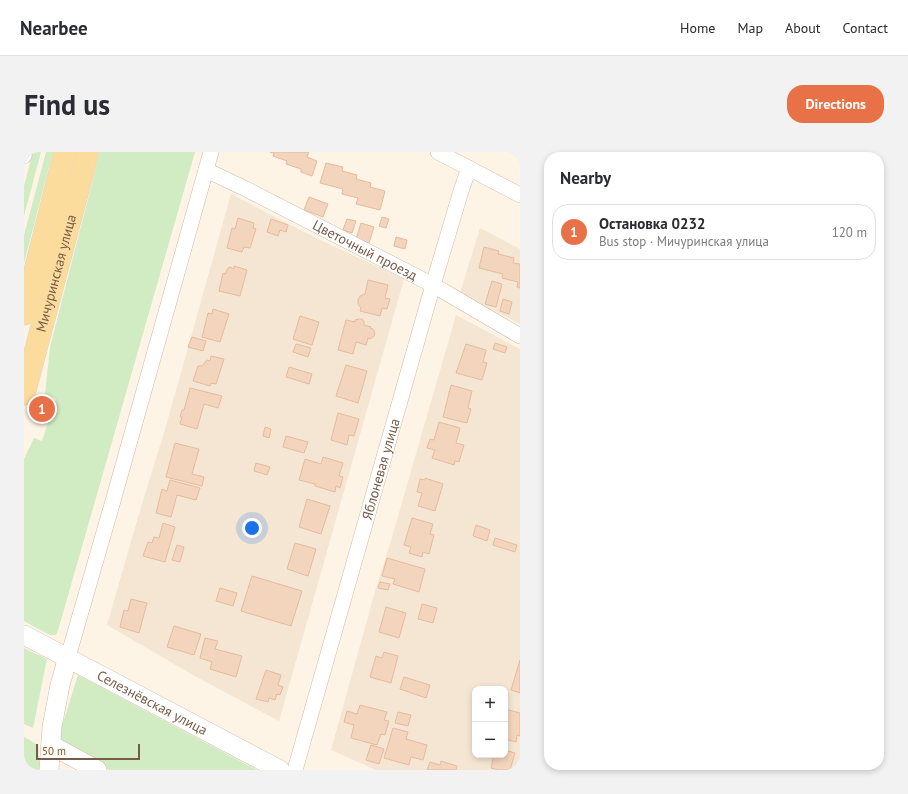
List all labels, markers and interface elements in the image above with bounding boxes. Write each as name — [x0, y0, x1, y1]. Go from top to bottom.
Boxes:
text: Nearbee — [20, 16, 88, 40]
text: Home — [680, 19, 715, 37]
text: Map — [737, 19, 763, 37]
text: About — [785, 19, 821, 37]
text: Contact — [843, 19, 888, 37]
button: Directions — [787, 85, 884, 123]
text: Find us — [24, 86, 110, 123]
text: Nearby — [560, 167, 611, 189]
street label: Мичуринская улица — [32, 212, 80, 334]
text: Остановка 0232 — [599, 214, 705, 233]
street label: Цветочный проезд — [310, 216, 421, 285]
text: 1 — [570, 224, 578, 241]
text: 120 m — [832, 224, 867, 241]
text: Bus stop · Мичуринская улица — [599, 233, 769, 250]
pin: 1 — [29, 394, 55, 424]
street label: Яблоневая улица — [358, 416, 404, 522]
your location — [242, 518, 262, 538]
street label: Селезнёвская улица — [94, 666, 211, 739]
map controls — [472, 686, 508, 758]
button: + — [472, 686, 508, 722]
button: − — [472, 722, 508, 758]
scale bar — [36, 742, 140, 761]
text: 50 m — [42, 744, 66, 758]

